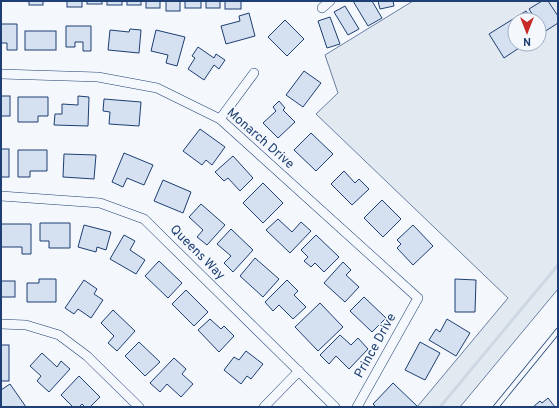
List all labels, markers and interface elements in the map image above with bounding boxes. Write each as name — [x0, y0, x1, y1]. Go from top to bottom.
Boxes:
north arrow — [507, 12, 547, 52]
text: N — [523, 34, 531, 48]
street label: Monarch Drive — [223, 105, 297, 173]
street label: Queens Way — [166, 222, 228, 284]
street label: Prince Drive — [352, 311, 400, 381]

